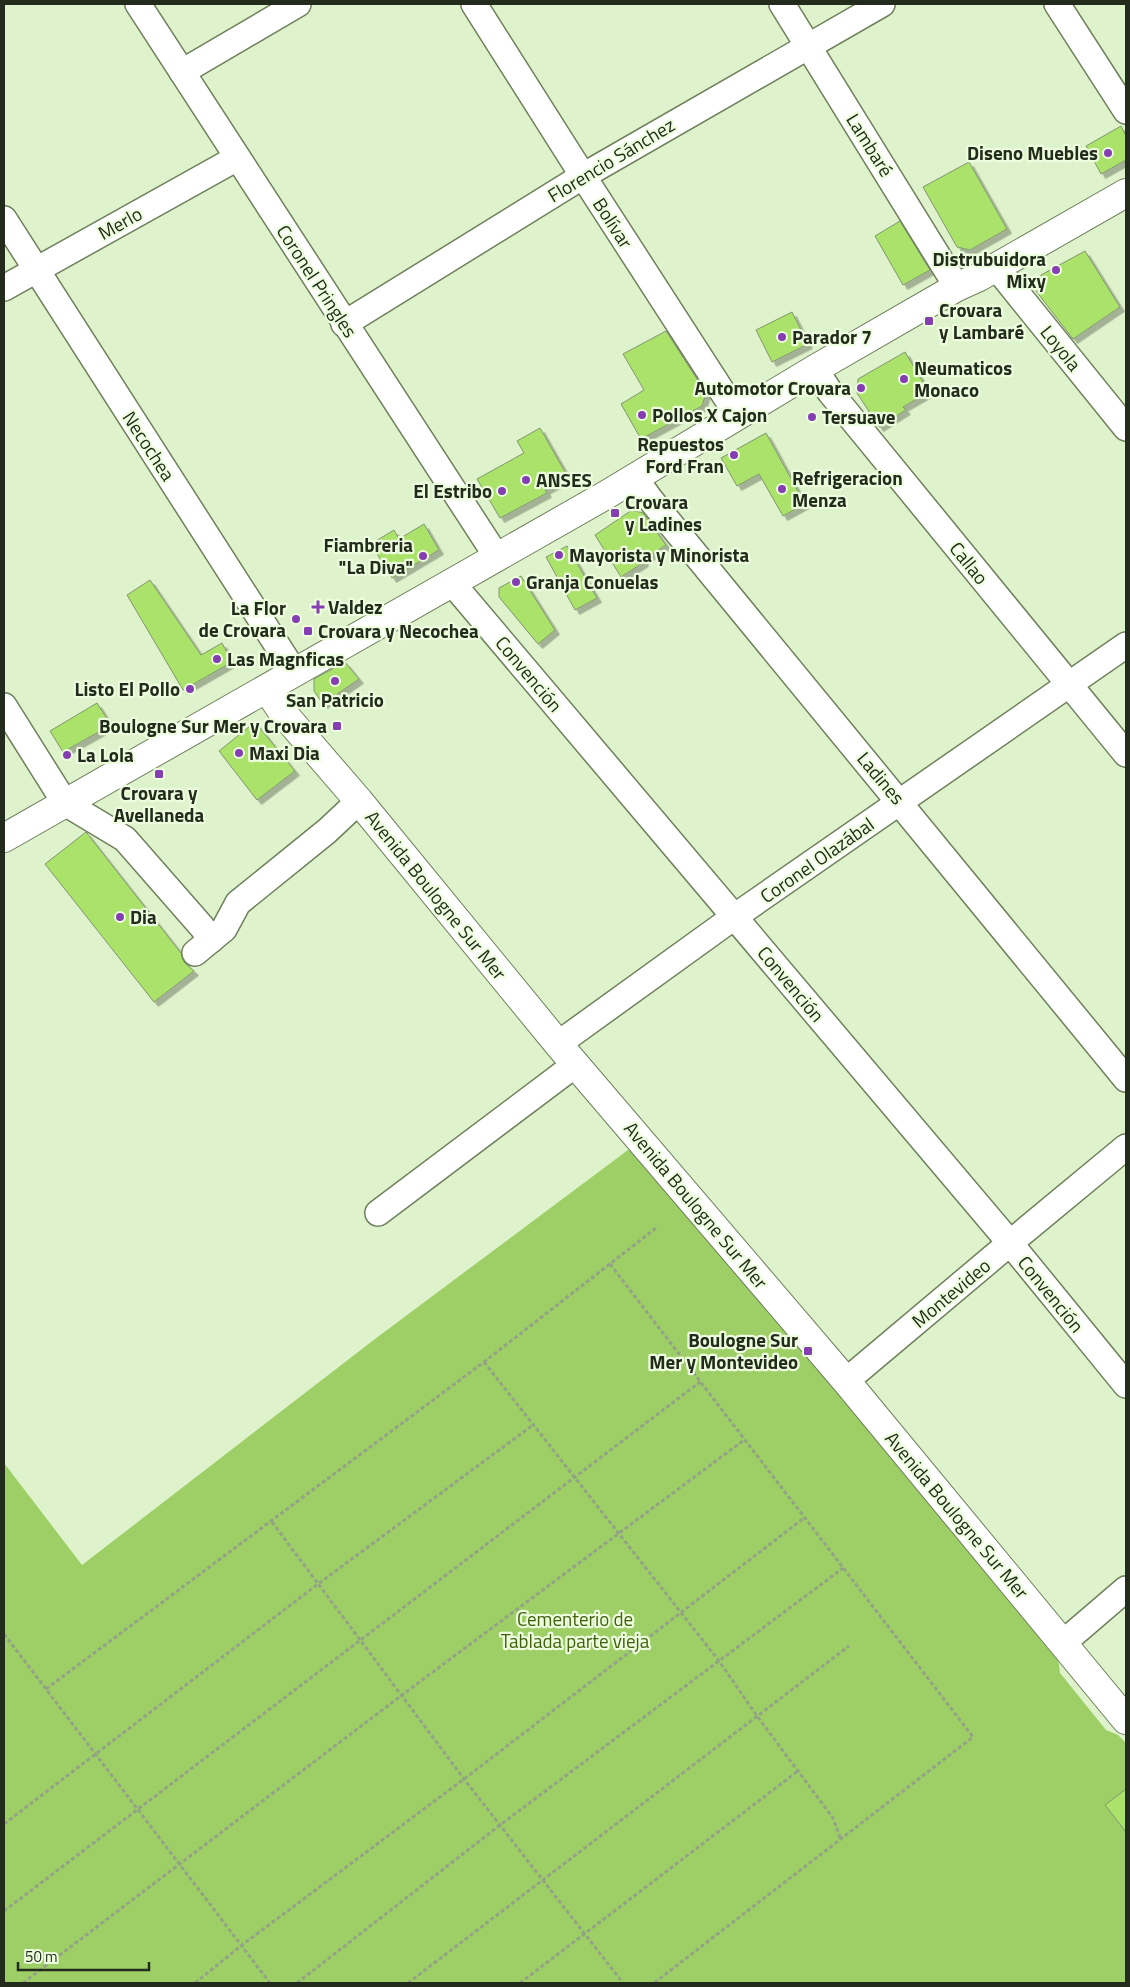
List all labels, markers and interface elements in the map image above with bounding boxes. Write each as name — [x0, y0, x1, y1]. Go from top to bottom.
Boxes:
street label: Lambaré — [840, 107, 901, 182]
street label: Florencio Sánchez — [542, 110, 680, 209]
place label: Diseno Muebles — [967, 138, 1098, 167]
marker: Diseno Muebles — [1102, 147, 1114, 159]
street label: Bolívar — [586, 192, 641, 254]
street label: Merlo — [92, 199, 147, 247]
street label: Coronel Pringles — [270, 218, 365, 343]
place label: Distrubuidora Mixy — [932, 244, 1046, 295]
marker: Distrubuidora Mixy — [1050, 264, 1062, 276]
place label: Crovara y Lambaré — [939, 295, 1024, 346]
marker: Crovara y Lambaré — [923, 315, 935, 327]
street label: Loyola — [1034, 318, 1089, 377]
place label: Parador 7 — [792, 322, 872, 351]
marker: Parador 7 — [776, 331, 788, 343]
place label: Neumaticos Monaco — [914, 353, 1012, 404]
place label: Automotor Crovara — [695, 373, 851, 402]
marker: Neumaticos Monaco — [898, 373, 910, 385]
marker: Automotor Crovara — [855, 382, 867, 394]
place label: Pollos X Cajon — [652, 400, 767, 429]
place label: Tersuave — [822, 402, 896, 431]
street label: Necochea — [116, 405, 183, 487]
marker: Pollos X Cajon — [636, 409, 648, 421]
marker: Tersuave — [806, 411, 818, 423]
place label: Repuestos Ford Fran — [637, 429, 724, 480]
marker: Repuestos Ford Fran — [728, 449, 740, 461]
place label: Refrigeracion Menza — [792, 463, 903, 514]
place label: ANSES — [536, 465, 592, 494]
marker: ANSES — [520, 474, 532, 486]
place label: El Estribo — [413, 476, 492, 505]
marker: Refrigeracion Menza — [776, 483, 788, 495]
marker: El Estribo — [496, 485, 508, 497]
place label: Crovara y Ladines — [625, 487, 702, 538]
marker: Crovara y Ladines — [609, 507, 621, 519]
place label: Fiambreria "La Diva" — [324, 530, 413, 581]
street label: Callao — [943, 535, 996, 591]
place label: Mayorista y Minorista — [569, 540, 749, 569]
marker: Mayorista y Minorista — [553, 549, 565, 561]
marker: Fiambreria "La Diva" — [417, 550, 429, 562]
place label: Granja Conuelas — [526, 567, 659, 596]
marker: Granja Conuelas — [510, 576, 522, 588]
place label: Valdez — [328, 592, 383, 621]
place label: La Flor de Crovara — [199, 593, 286, 644]
marker: Valdez — [312, 601, 324, 613]
marker: La Flor de Crovara — [290, 613, 302, 625]
place label: Crovara y Necochea — [318, 616, 479, 645]
marker: Crovara y Necochea — [302, 625, 314, 637]
street label: Convención — [489, 629, 570, 718]
place label: Las Magnficas — [227, 644, 344, 673]
marker: Las Magnficas — [211, 653, 223, 665]
place label: Listo El Pollo — [74, 674, 180, 703]
marker: San Patricio — [329, 675, 341, 687]
marker: Listo El Pollo — [184, 683, 196, 695]
place label: San Patricio — [286, 685, 384, 714]
place label: Boulogne Sur Mer y Crovara — [99, 711, 327, 740]
marker: Boulogne Sur Mer y Crovara — [331, 720, 343, 732]
place label: Maxi Dia — [249, 738, 320, 767]
place label: La Lola — [77, 740, 134, 769]
street label: Ladines — [851, 745, 912, 811]
marker: Maxi Dia — [233, 747, 245, 759]
marker: La Lola — [61, 749, 73, 761]
marker: Crovara y Avellaneda — [153, 768, 165, 780]
place label: Crovara y Avellaneda — [114, 778, 205, 829]
street label: Avenida Boulogne Sur Mer — [359, 804, 514, 986]
street label: Coronel Olazábal — [754, 809, 880, 910]
place label: Dia — [130, 902, 157, 931]
marker: Dia — [114, 911, 126, 923]
street label: Convención — [751, 939, 832, 1028]
street label: Avenida Boulogne Sur Mer — [618, 1115, 776, 1295]
street label: Convención — [1011, 1249, 1092, 1338]
street label: Montevideo — [905, 1251, 996, 1334]
place label: Boulogne Sur Mer y Montevideo — [649, 1325, 798, 1376]
marker: Boulogne Sur Mer y Montevideo — [802, 1345, 814, 1357]
street label: Avenida Boulogne Sur Mer — [879, 1425, 1037, 1605]
park label: Cementerio de Tablada parte vieja — [501, 1604, 650, 1655]
scale bar — [18, 1940, 149, 1972]
text: 50 m — [25, 1945, 58, 1968]

